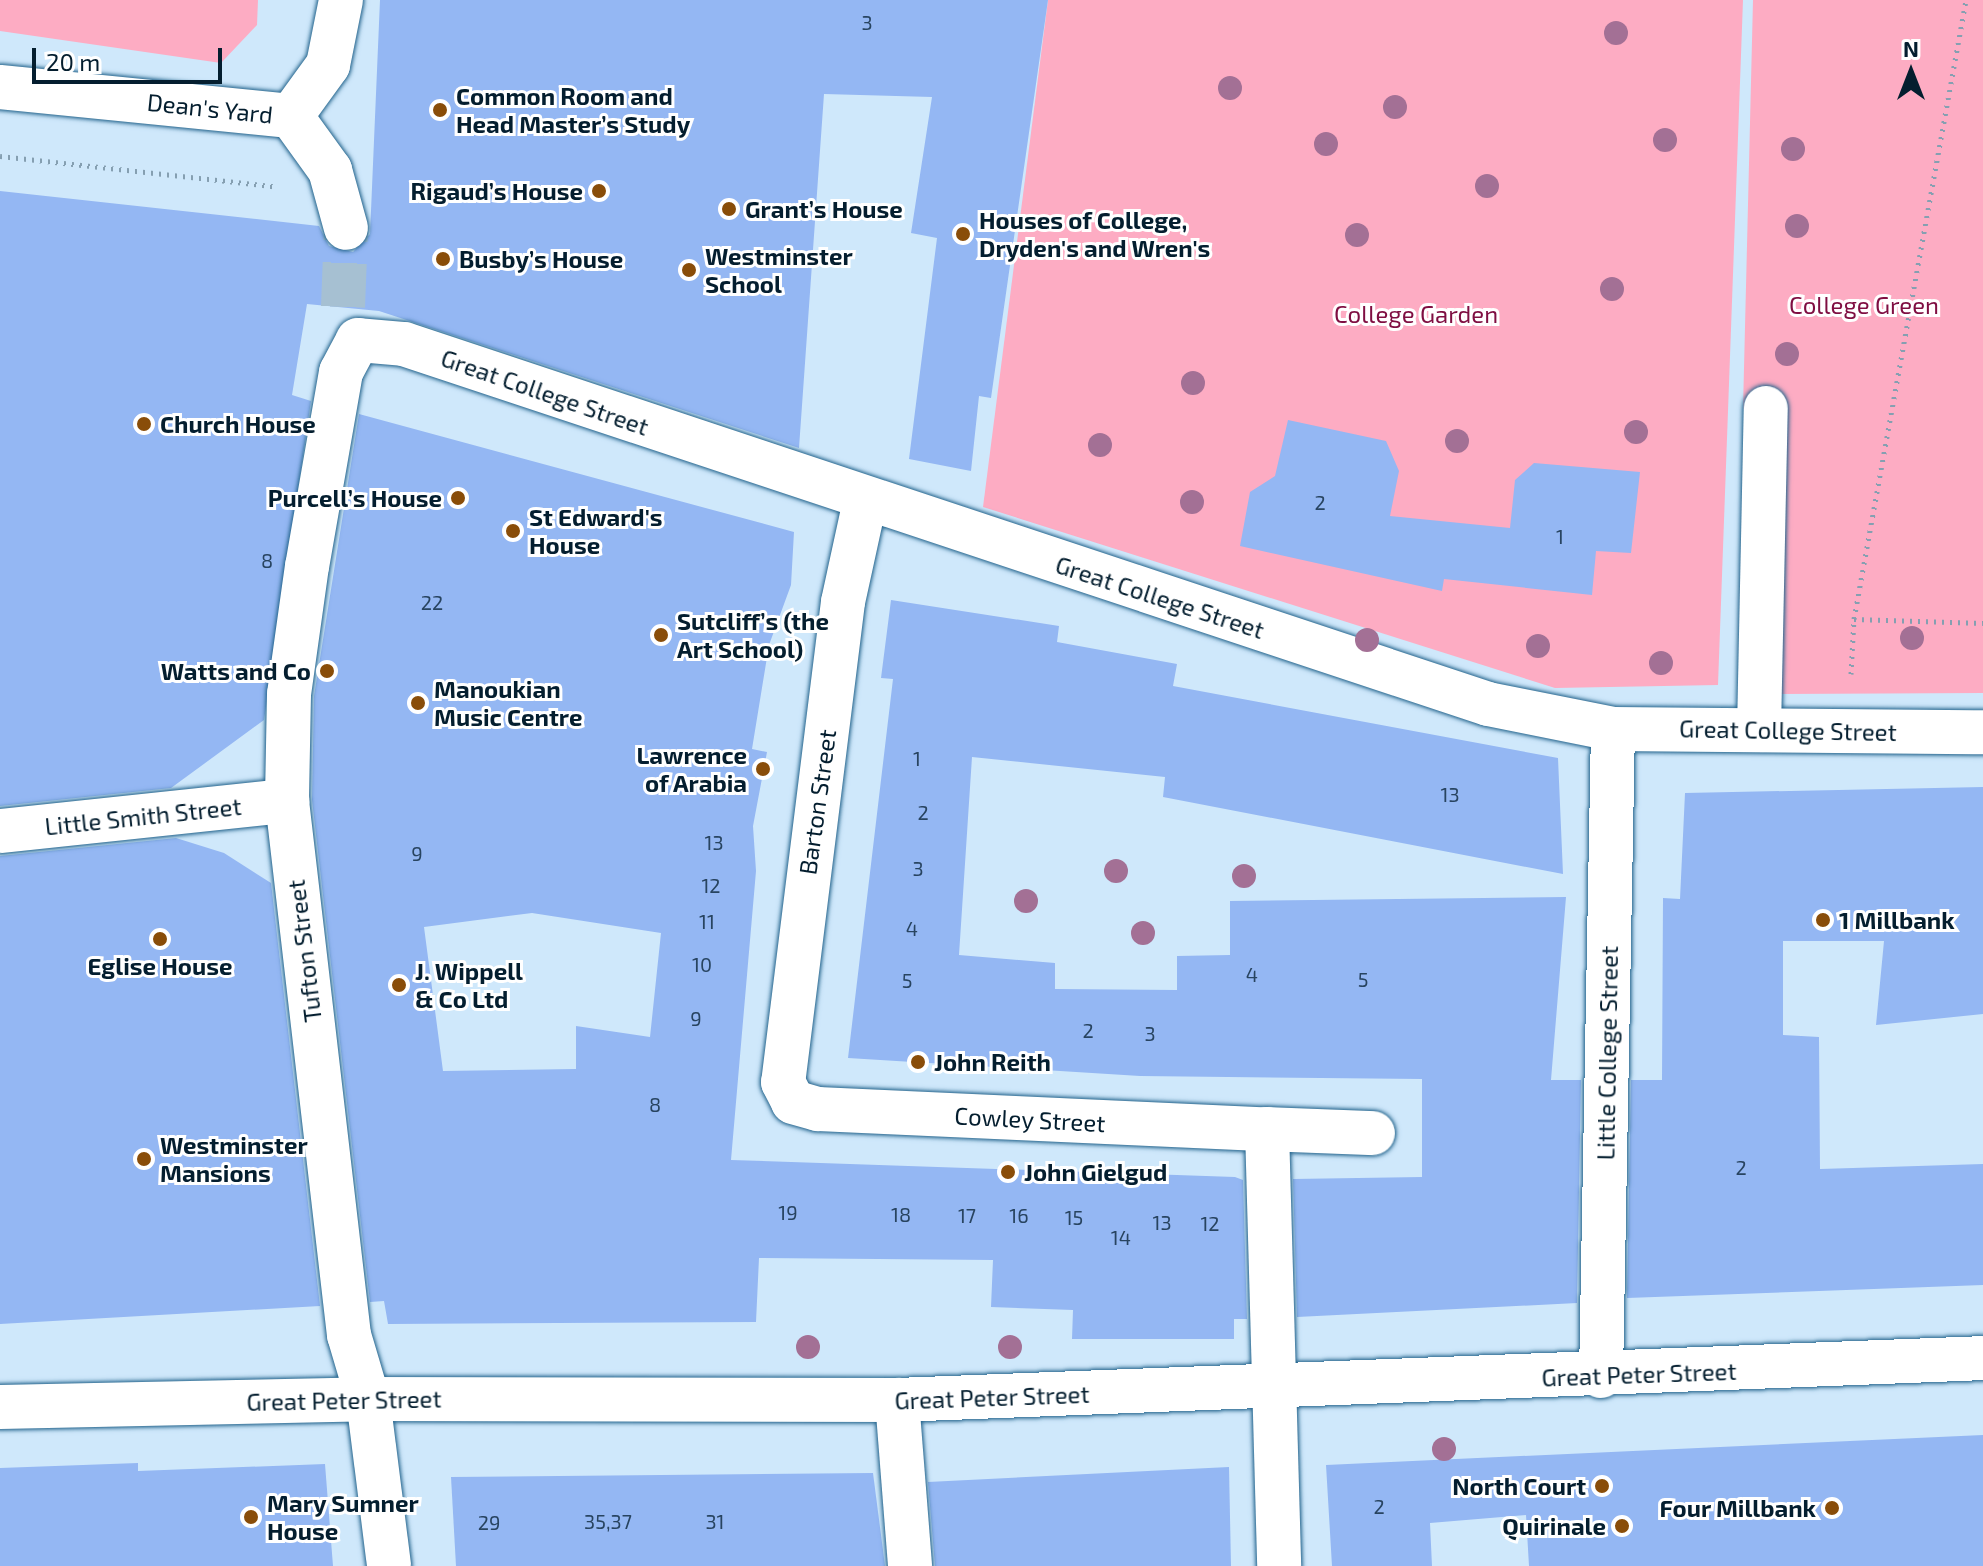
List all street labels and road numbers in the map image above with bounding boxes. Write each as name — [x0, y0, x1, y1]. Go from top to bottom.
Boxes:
street label: Dean's Yard — [145, 87, 275, 129]
street label: Great College Street — [437, 343, 653, 441]
street label: Great College Street — [1052, 550, 1268, 644]
street label: Great College Street — [1679, 714, 1897, 746]
street label: Barton Street — [793, 727, 841, 877]
street label: Little Smith Street — [43, 791, 243, 841]
street label: Tufton Street — [281, 878, 327, 1024]
street label: Little College Street — [1591, 945, 1623, 1161]
street label: Cowley Street — [953, 1101, 1107, 1137]
street label: Great Peter Street — [1541, 1356, 1737, 1392]
street label: Great Peter Street — [894, 1379, 1090, 1415]
street label: Great Peter Street — [246, 1384, 442, 1416]

